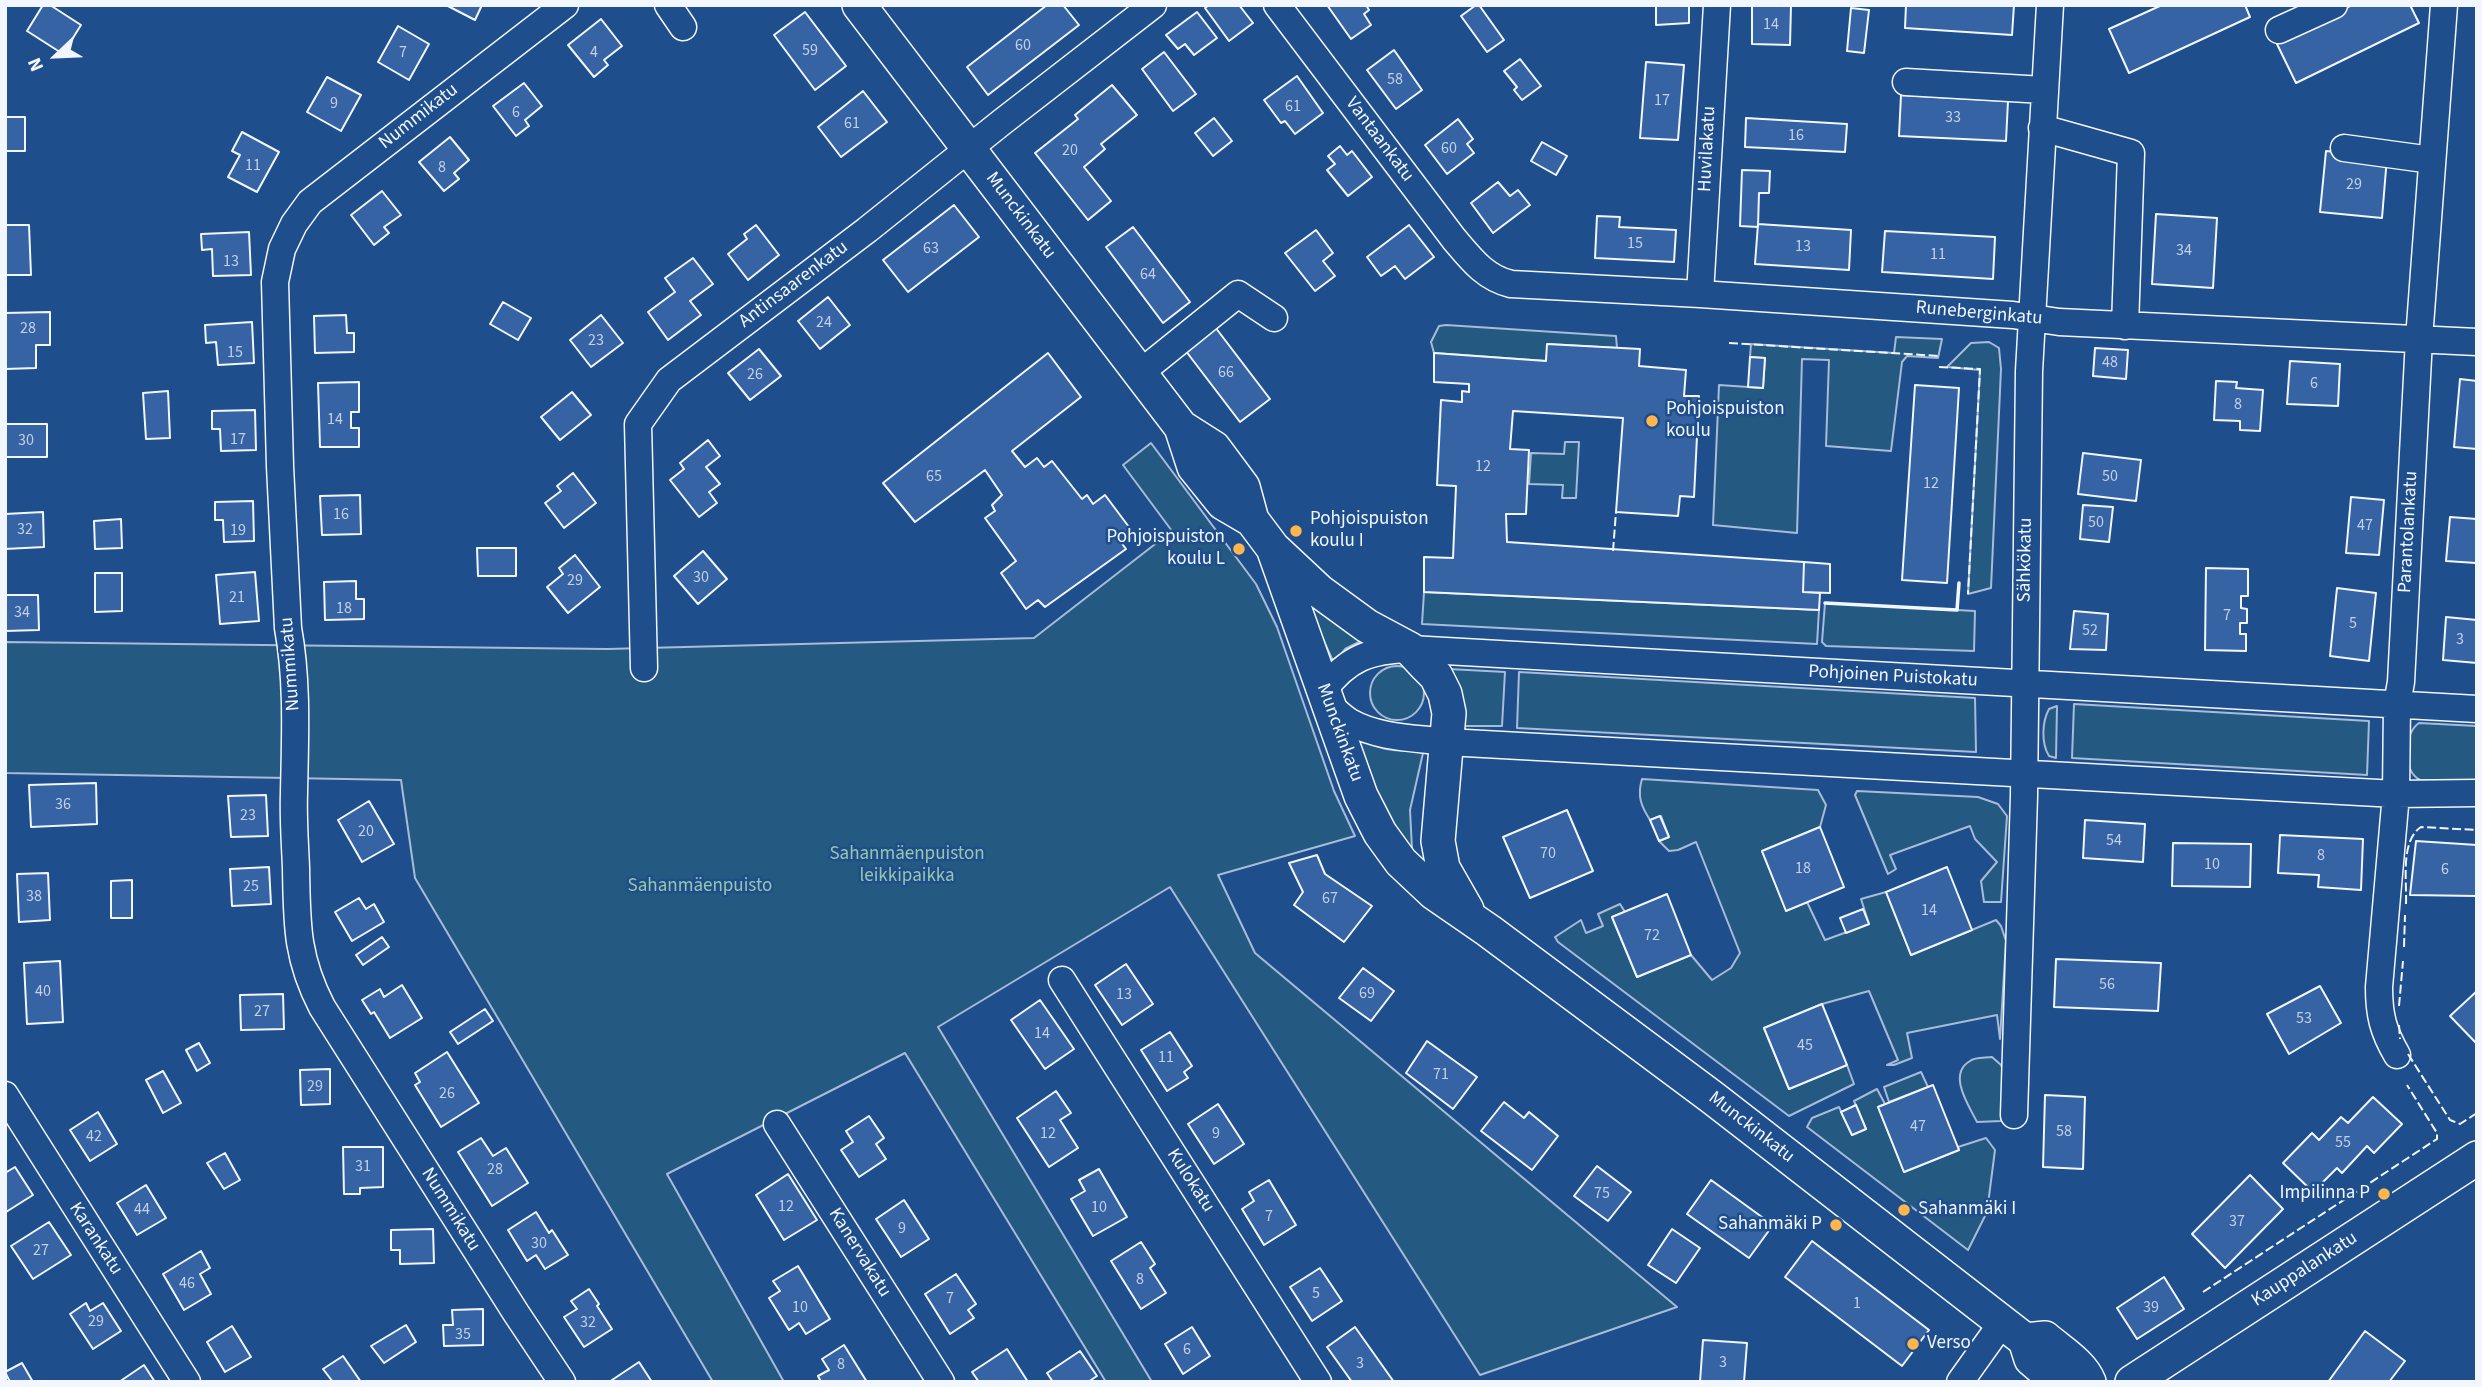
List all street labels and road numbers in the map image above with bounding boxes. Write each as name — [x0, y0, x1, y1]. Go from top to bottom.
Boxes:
street label: Nummikatu — [375, 79, 463, 155]
street label: Vantaankatu — [1340, 93, 1418, 187]
street label: Huvilakatu — [1694, 105, 1722, 193]
street label: Munckinkatu — [980, 168, 1060, 264]
street label: Antinsaarenkatu — [735, 237, 853, 333]
street label: Runeberginkatu — [1915, 297, 2043, 331]
street label: Parantolankatu — [2394, 470, 2424, 594]
street label: Sähkökatu — [2014, 517, 2038, 603]
street label: Nummikatu — [276, 616, 306, 712]
street label: Pohjoinen Puistokatu — [1808, 661, 1978, 693]
street label: Munckinkatu — [1311, 681, 1367, 785]
street label: Munckinkatu — [1703, 1087, 1799, 1169]
street label: Kulokatu — [1161, 1145, 1219, 1217]
street label: Nummikatu — [415, 1164, 485, 1256]
street label: Karankatu — [63, 1198, 127, 1280]
street label: Kanervakatu — [823, 1204, 895, 1302]
street label: Kauppalankatu — [2248, 1227, 2362, 1313]

